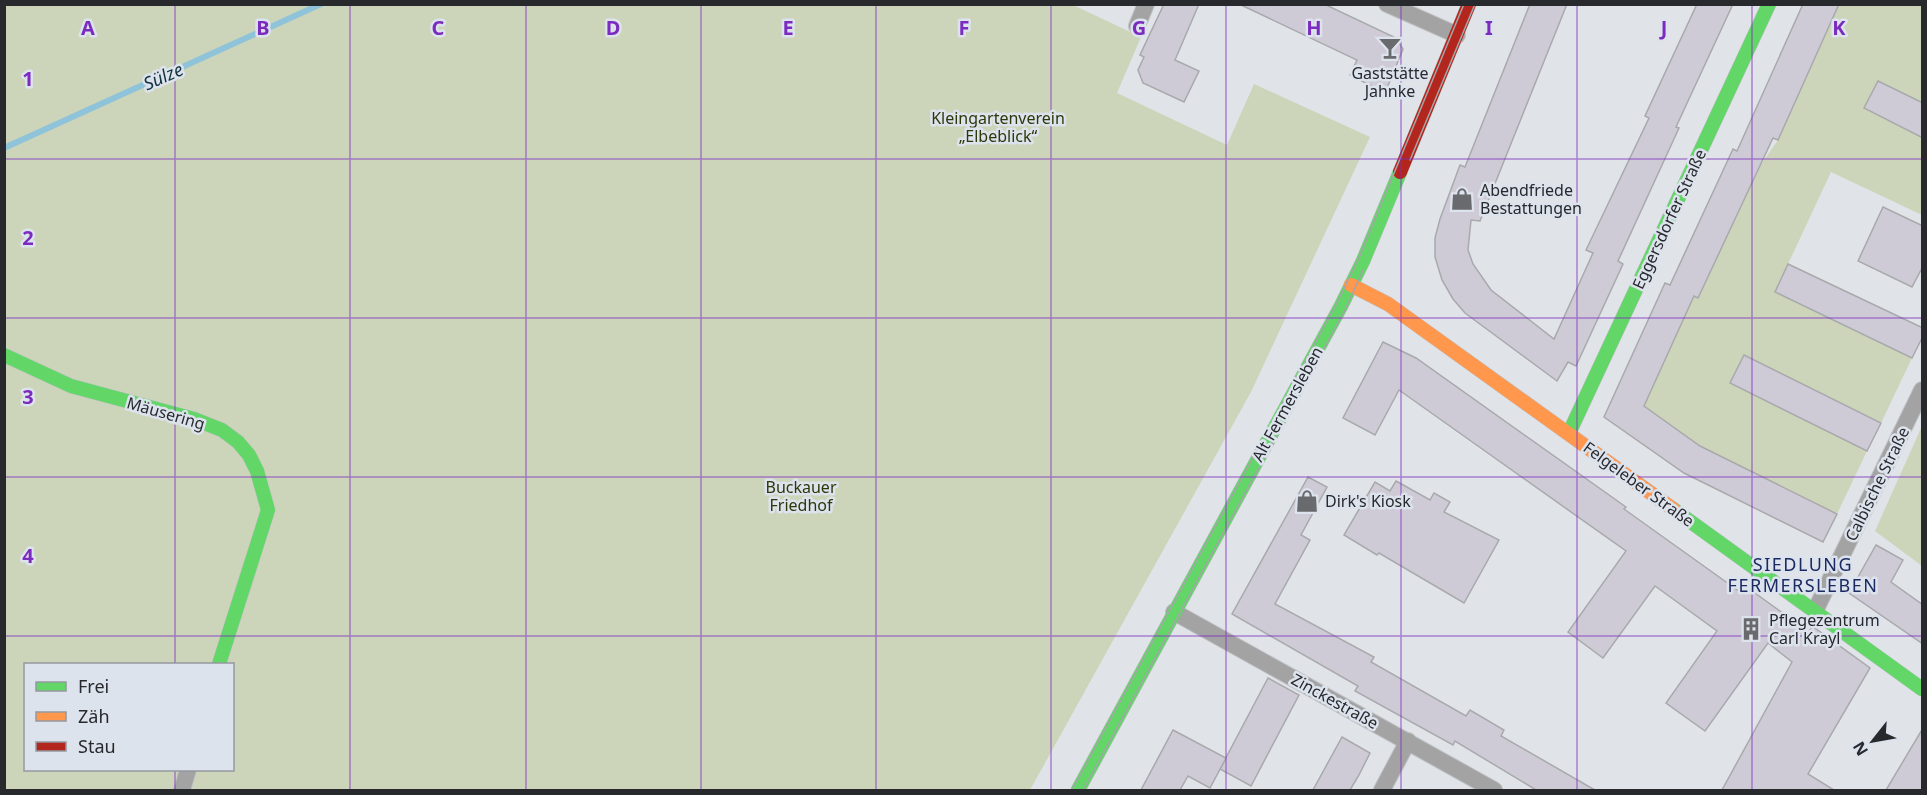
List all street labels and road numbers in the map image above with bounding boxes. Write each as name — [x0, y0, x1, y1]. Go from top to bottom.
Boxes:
street label: Eggersdorfer Straße — [1627, 145, 1711, 293]
street label: Alt Fermersleben — [1246, 343, 1328, 465]
street label: Mäusering — [124, 391, 208, 435]
street label: Calbische Straße — [1840, 423, 1914, 545]
street label: Felgeleber Straße — [1579, 436, 1699, 532]
street label: Zinckestraße — [1288, 668, 1382, 734]

